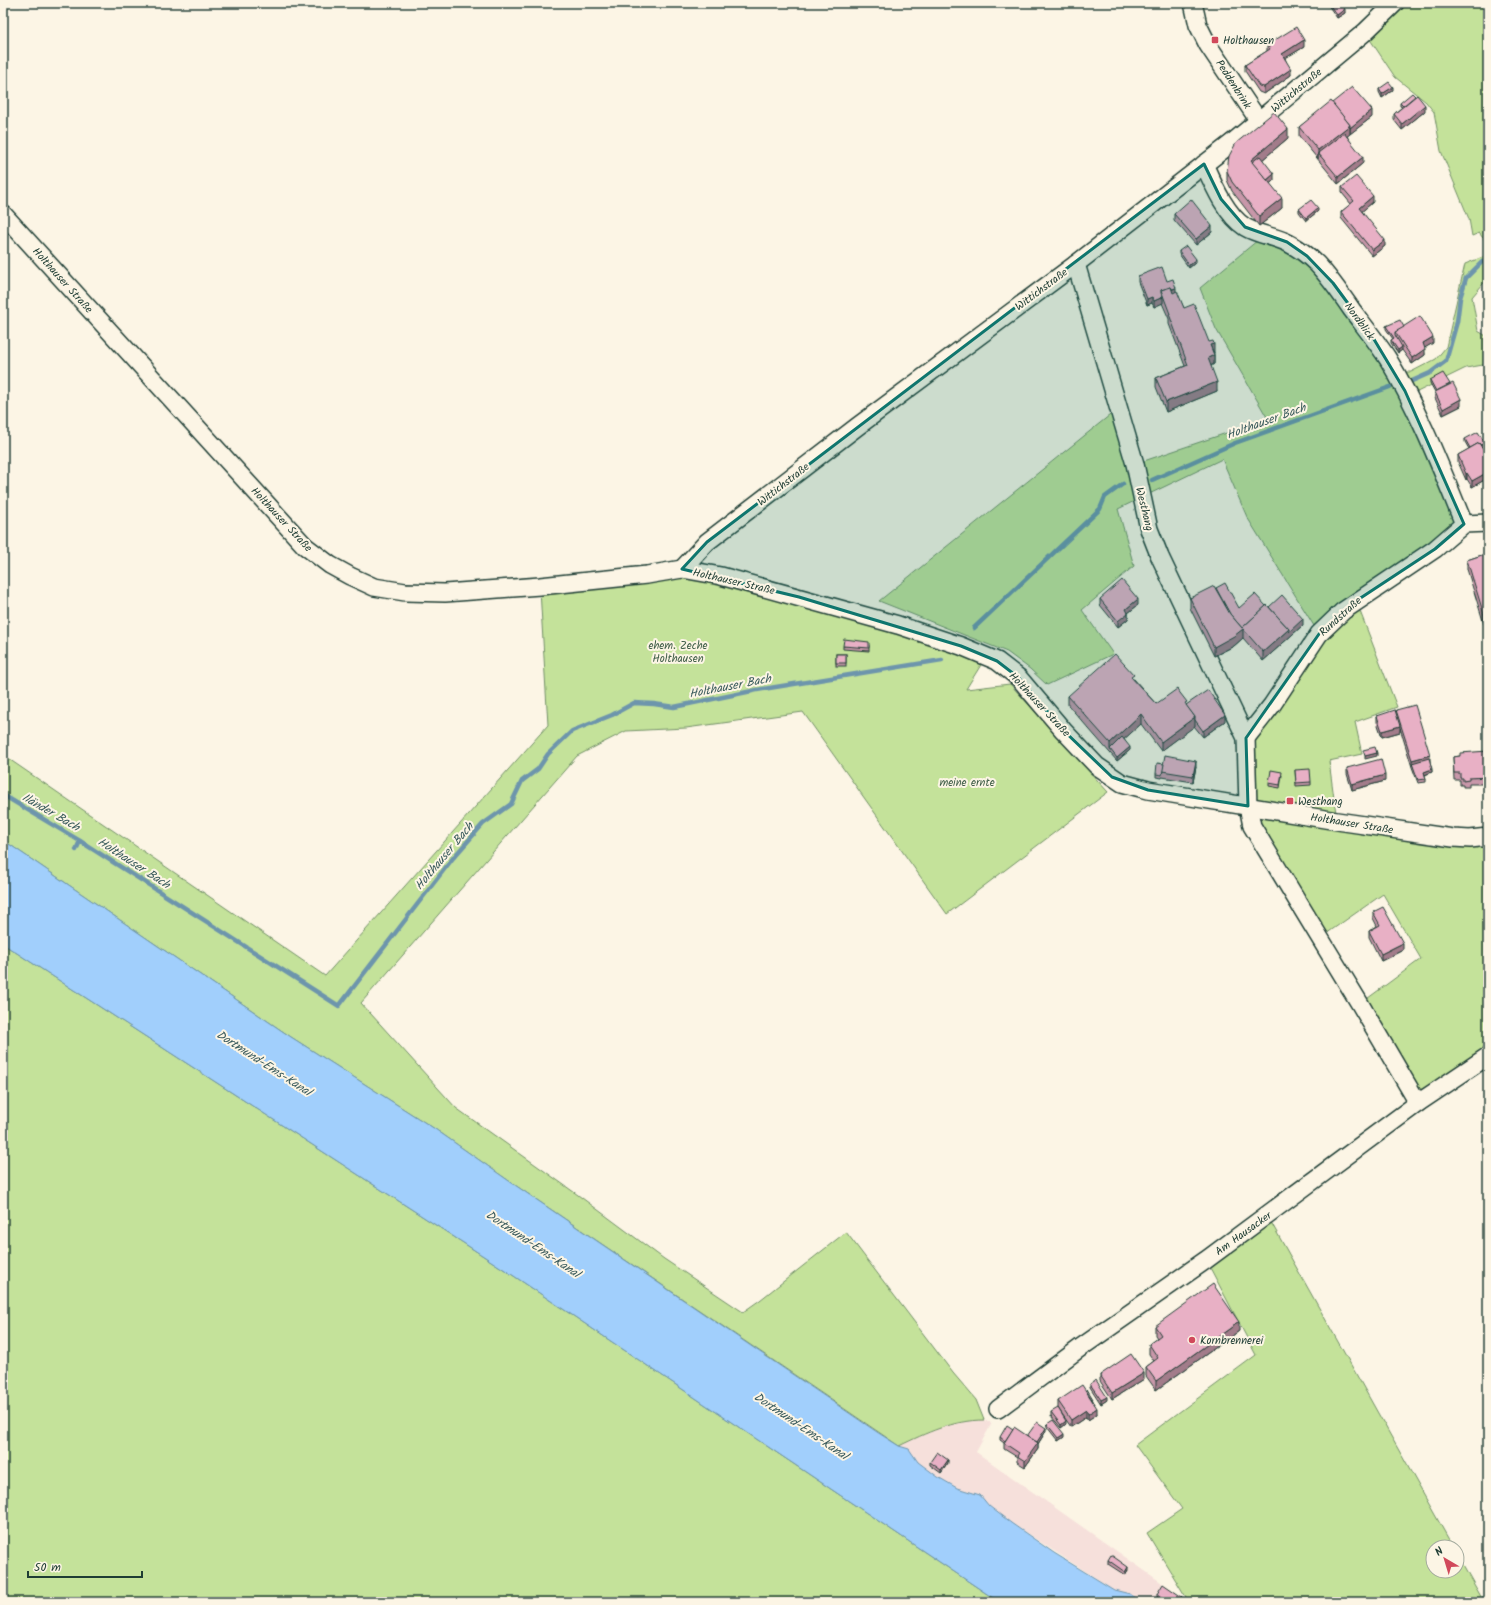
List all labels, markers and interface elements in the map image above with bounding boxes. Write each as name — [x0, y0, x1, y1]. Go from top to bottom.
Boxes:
place label: Holthausen — [1223, 32, 1274, 50]
marker: Holthausen — [1210, 35, 1220, 45]
street label: Peddenbrink — [1210, 56, 1256, 114]
street label: Wittichstraße — [1267, 64, 1326, 118]
street label: Holthauser Straße — [28, 244, 97, 318]
street label: Wittichstraße — [1011, 264, 1072, 316]
street label: Nordblick — [1339, 299, 1380, 345]
water label: Holthauser Bach — [1224, 398, 1310, 445]
street label: Wittichstraße — [754, 458, 814, 511]
street label: Holthauser Straße — [246, 483, 316, 556]
street label: Westhang — [1130, 485, 1158, 533]
street label: Holthauser Straße — [691, 564, 777, 600]
street label: Rundstraße — [1315, 593, 1366, 641]
park label: ehem. Zeche Holthausen — [648, 637, 708, 668]
street label: Holthauser Straße — [1004, 668, 1074, 741]
water label: Holthauser Bach — [687, 669, 774, 704]
park label: meine ernte — [939, 774, 995, 792]
water label: Iländer Bach — [18, 788, 85, 837]
place label: Westhang — [1298, 793, 1343, 811]
marker: Westhang — [1285, 796, 1295, 806]
street label: Holthauser Straße — [1309, 809, 1395, 839]
water label: Holthauser Bach — [410, 817, 479, 894]
water label: Holthauser Bach — [94, 833, 175, 895]
water label: Dortmund-Ems-Kanal — [212, 1026, 317, 1102]
water label: Dortmund-Ems-Kanal — [482, 1206, 585, 1284]
street label: Am Hausacker — [1212, 1206, 1277, 1261]
place label: Kornbrennerei — [1200, 1332, 1264, 1350]
marker: Kornbrennerei — [1187, 1335, 1197, 1345]
water label: Dortmund-Ems-Kanal — [750, 1388, 853, 1466]
north arrow — [1425, 1539, 1465, 1579]
text: N — [1431, 1543, 1448, 1561]
scale bar — [28, 1553, 142, 1579]
text: 50 m — [34, 1558, 61, 1577]

